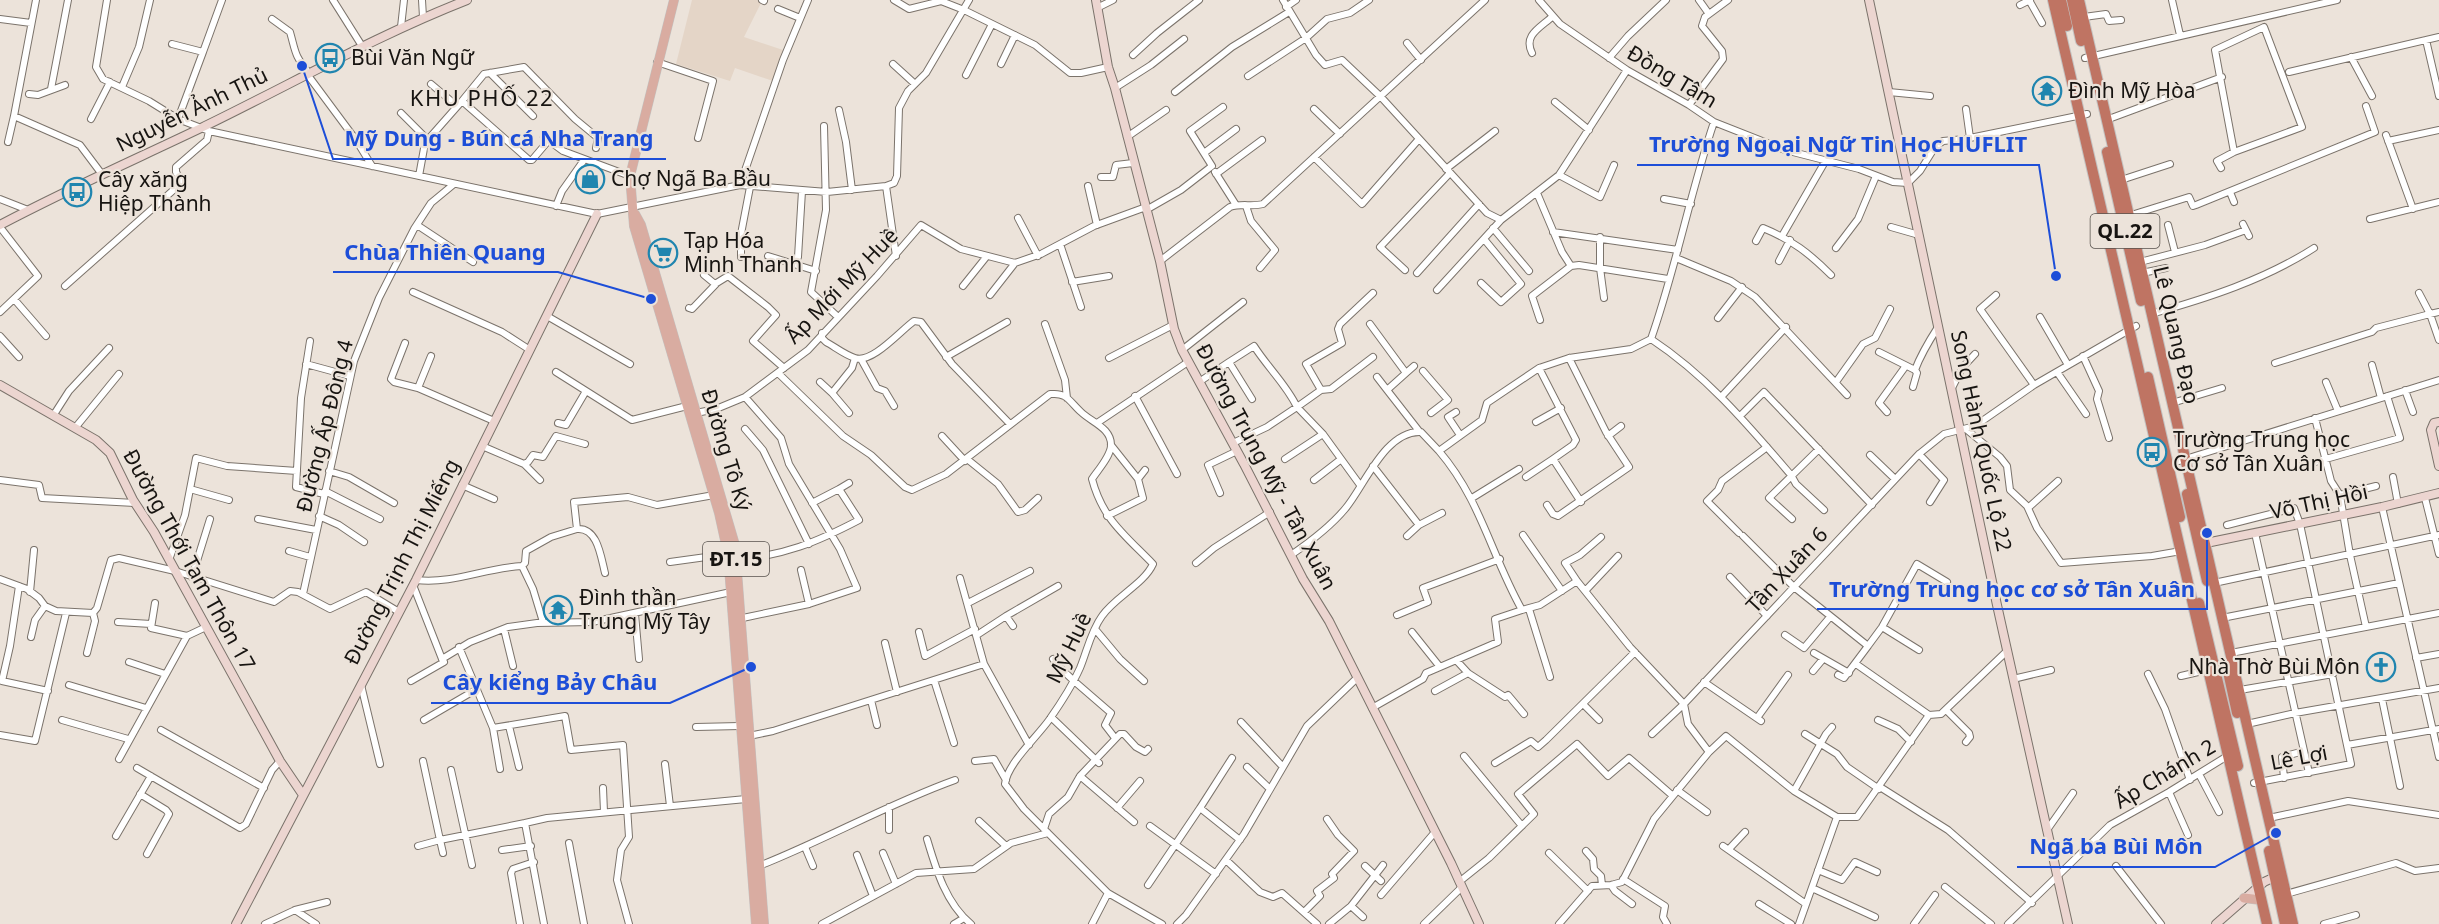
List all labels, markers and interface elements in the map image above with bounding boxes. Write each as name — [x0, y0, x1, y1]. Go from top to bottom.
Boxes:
street label: Đồng Tâm — [1622, 38, 1723, 114]
bus stop icon: Bùi Văn Ngữ — [314, 42, 346, 74]
place label: Bùi Văn Ngữ — [351, 43, 475, 71]
street label: Nguyễn Ảnh Thủ — [111, 60, 272, 158]
temple icon: Đình Mỹ Hòa — [2031, 75, 2063, 107]
place label: Đình Mỹ Hòa — [2068, 76, 2195, 104]
district label: KHU PHỐ 22 — [410, 82, 554, 112]
callout: Mỹ Dung - Bún cá Nha Trang — [333, 119, 666, 159]
text: Mỹ Dung - Bún cá Nha Trang — [345, 122, 653, 152]
callout: Trường Ngoại Ngữ Tin Học HUFLIT — [1637, 125, 2039, 165]
text: Trường Ngoại Ngữ Tin Học HUFLIT — [1649, 128, 2027, 158]
shop icon: Chợ Ngã Ba Bầu — [574, 163, 606, 195]
place label: Chợ Ngã Ba Bầu — [611, 164, 771, 192]
place label: Cây xăng Hiệp Thành — [98, 165, 212, 217]
bus stop icon: Cây xăng Hiệp Thành — [61, 176, 93, 208]
road number: QL.22 — [2090, 214, 2160, 248]
street label: Ấp Mới Mỹ Huề — [779, 222, 904, 349]
place label: Tạp Hóa Minh Thanh — [684, 226, 802, 278]
callout: Chùa Thiên Quang — [333, 232, 558, 272]
text: Chùa Thiên Quang — [344, 236, 546, 266]
supermarket icon: Tạp Hóa Minh Thanh — [647, 237, 679, 269]
street label: Lê Quang Đạo — [2148, 263, 2206, 406]
street label: Song Hành Quốc Lộ 22 — [1945, 328, 2019, 554]
street label: Đường Ấp Đông 4 — [289, 337, 359, 515]
street label: Đường Trung Mỹ - Tân Xuân — [1190, 339, 1344, 595]
street label: Đường Tô Ký — [695, 385, 759, 514]
place label: Trường Trung học Cơ sở Tân Xuân — [2173, 425, 2350, 477]
bus stop icon: Trường Trung học Cơ sở Tân Xuân — [2136, 436, 2168, 468]
street label: Đường Thới Tam Thôn 17 — [117, 444, 262, 675]
street label: Đường Trịnh Thị Miếng — [337, 454, 465, 669]
street label: Võ Thị Hồi — [2267, 477, 2370, 525]
street label: Tân Xuân 6 — [1739, 520, 1833, 618]
road number: ĐT.15 — [703, 542, 769, 576]
callout: Trường Trung học cơ sở Tân Xuân — [1817, 569, 2207, 609]
text: Trường Trung học cơ sở Tân Xuân — [1829, 573, 2195, 603]
place label: Đình thần Trung Mỹ Tây — [579, 583, 711, 635]
temple icon: Đình thần Trung Mỹ Tây — [542, 594, 574, 626]
street label: Mỹ Huề — [1039, 607, 1097, 688]
church icon: Nhà Thờ Bùi Môn — [2365, 651, 2397, 683]
place label: Nhà Thờ Bùi Môn — [2189, 652, 2360, 680]
callout: Cây kiểng Bảy Châu — [431, 663, 670, 703]
text: Cây kiểng Bảy Châu — [443, 666, 657, 696]
street label: Ấp Chánh 2 — [2109, 732, 2220, 814]
street label: Lê Lợi — [2268, 738, 2330, 776]
callout: Ngã ba Bùi Môn — [2017, 827, 2215, 867]
text: Ngã ba Bùi Môn — [2029, 830, 2203, 860]

